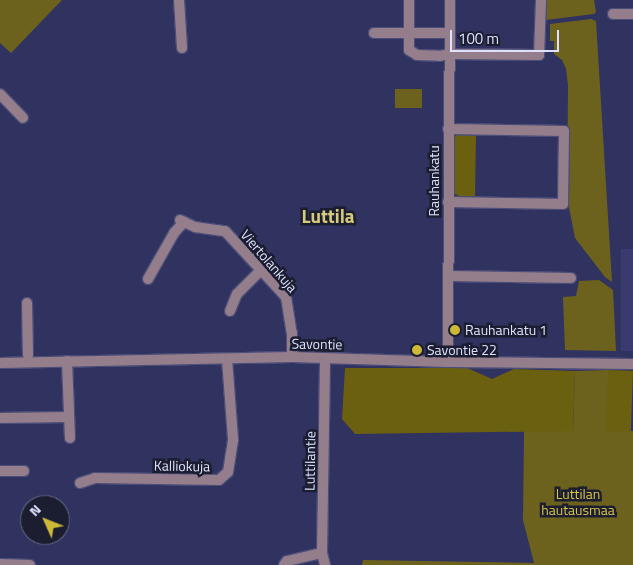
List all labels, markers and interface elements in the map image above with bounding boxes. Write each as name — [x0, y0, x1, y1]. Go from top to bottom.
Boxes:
scale bar — [453, 20, 562, 52]
text: 100 m — [458, 27, 499, 50]
street label: Rauhankatu — [426, 145, 442, 217]
district label: Luttila — [301, 205, 355, 227]
street label: Viertolankuja — [237, 226, 301, 296]
place label: Rauhankatu 1 — [465, 322, 547, 338]
marker: Rauhankatu 1 — [449, 324, 461, 336]
street label: Savontie — [291, 335, 343, 353]
place label: Savontie 22 — [427, 342, 497, 358]
marker: Savontie 22 — [411, 344, 423, 356]
street label: Luttilantie — [301, 431, 319, 491]
street label: Kalliokuja — [154, 457, 210, 475]
park label: Luttilan hautausmaa — [541, 486, 615, 518]
north arrow — [20, 495, 70, 545]
text: N — [24, 499, 45, 521]

